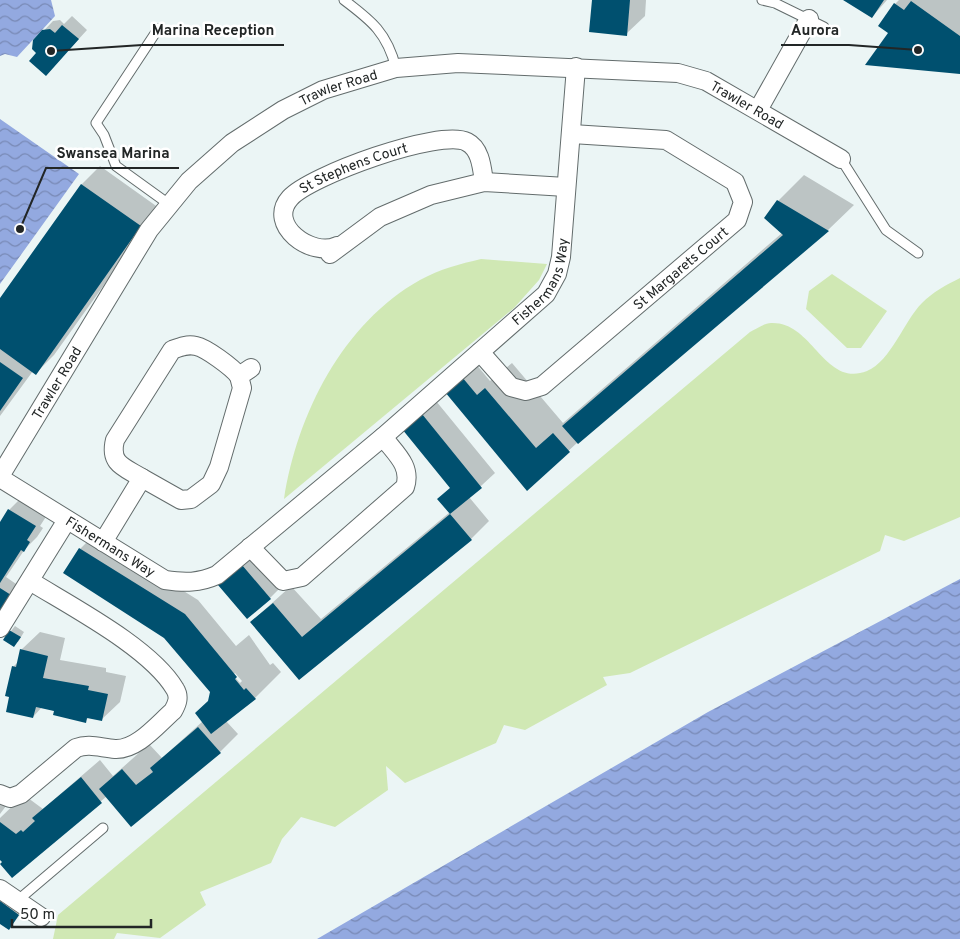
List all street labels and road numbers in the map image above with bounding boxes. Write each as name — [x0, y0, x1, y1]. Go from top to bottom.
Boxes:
street label: Trawler Road — [297, 67, 380, 110]
street label: Trawler Road — [707, 78, 786, 134]
street label: St Stephens Court — [297, 140, 410, 198]
street label: St Margarets Court — [631, 224, 732, 314]
street label: Fishermans Way — [509, 237, 572, 330]
street label: Trawler Road — [29, 344, 86, 423]
street label: Fishermans Way — [62, 513, 158, 582]

